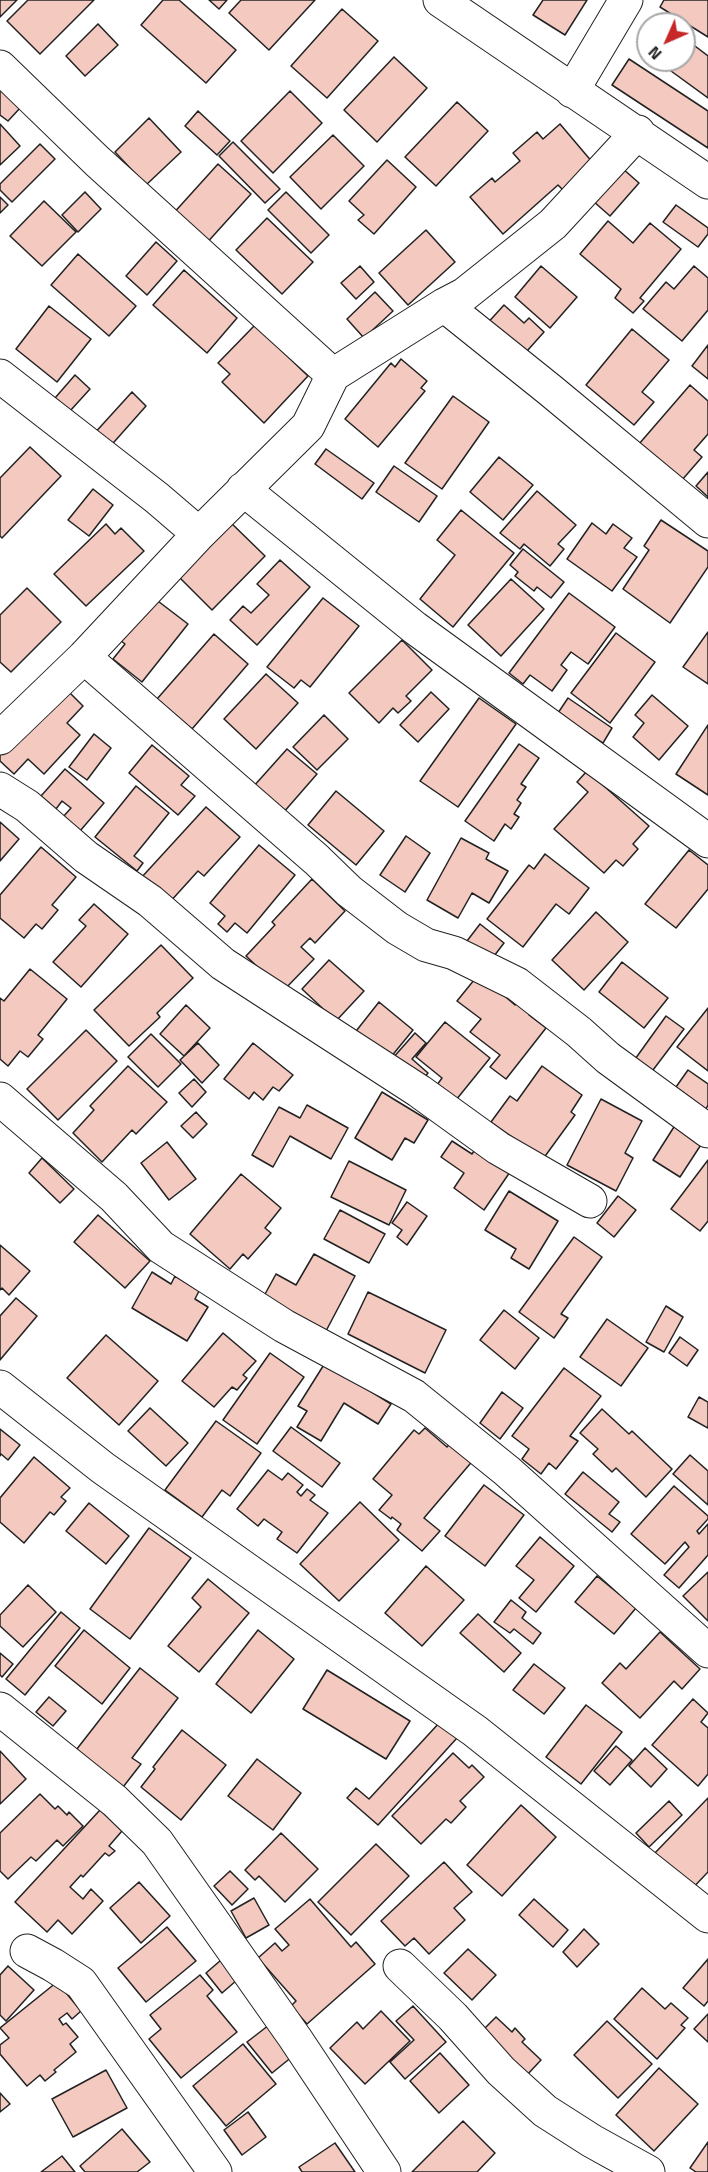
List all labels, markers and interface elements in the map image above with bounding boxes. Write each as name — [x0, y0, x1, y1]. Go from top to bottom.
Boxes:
north arrow — [636, 12, 696, 72]
text: N — [642, 41, 667, 66]

